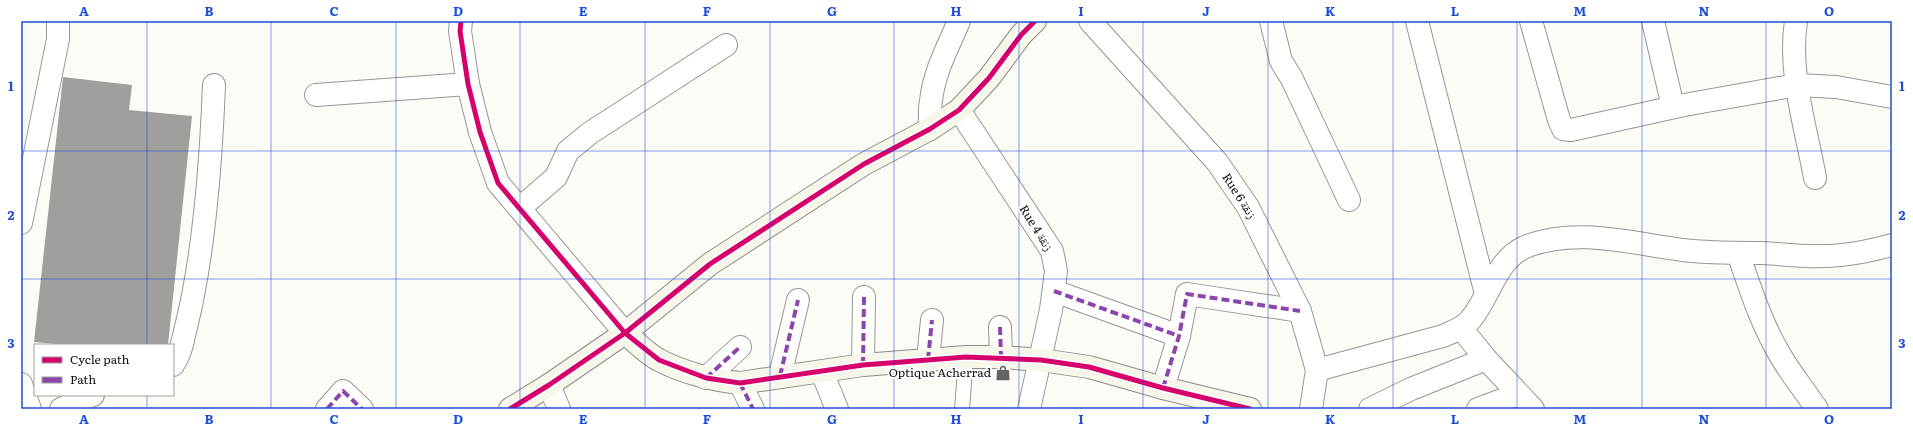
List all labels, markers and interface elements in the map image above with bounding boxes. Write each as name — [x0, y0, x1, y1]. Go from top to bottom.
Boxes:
text: A — [79, 1, 89, 20]
text: B — [205, 1, 214, 20]
text: C — [329, 1, 339, 20]
text: D — [453, 1, 463, 20]
text: E — [579, 1, 588, 20]
text: F — [703, 1, 711, 20]
text: G — [827, 1, 837, 20]
text: H — [951, 1, 962, 20]
text: I — [1078, 1, 1084, 20]
text: J — [1202, 1, 1210, 20]
text: K — [1325, 1, 1336, 20]
text: L — [1451, 1, 1459, 20]
text: M — [1574, 1, 1587, 20]
text: N — [1699, 1, 1710, 20]
text: O — [1824, 1, 1834, 20]
text: 1 — [8, 76, 14, 95]
text: 1 — [1899, 76, 1905, 95]
street label: Rue 6 زنقة — [1218, 169, 1262, 222]
street label: Rue 4 زنقة — [1016, 201, 1058, 254]
text: 2 — [8, 205, 15, 224]
text: 2 — [1899, 205, 1906, 224]
text: 3 — [7, 333, 15, 352]
text: 3 — [1898, 333, 1906, 352]
legend — [34, 344, 174, 396]
text: Cycle path — [70, 350, 130, 368]
place label: Optique Acherrad — [889, 363, 992, 381]
shop icon: Optique Acherrad — [994, 364, 1012, 382]
text: Path — [70, 370, 96, 388]
text: A — [79, 409, 89, 428]
text: B — [205, 409, 214, 428]
text: C — [329, 409, 339, 428]
text: D — [453, 409, 463, 428]
text: E — [579, 409, 588, 428]
text: F — [703, 409, 711, 428]
text: G — [827, 409, 837, 428]
text: H — [951, 409, 962, 428]
text: I — [1078, 409, 1084, 428]
text: J — [1202, 409, 1210, 428]
text: K — [1325, 409, 1336, 428]
text: L — [1451, 409, 1459, 428]
text: M — [1574, 409, 1587, 428]
text: N — [1699, 409, 1710, 428]
text: O — [1824, 409, 1834, 428]

